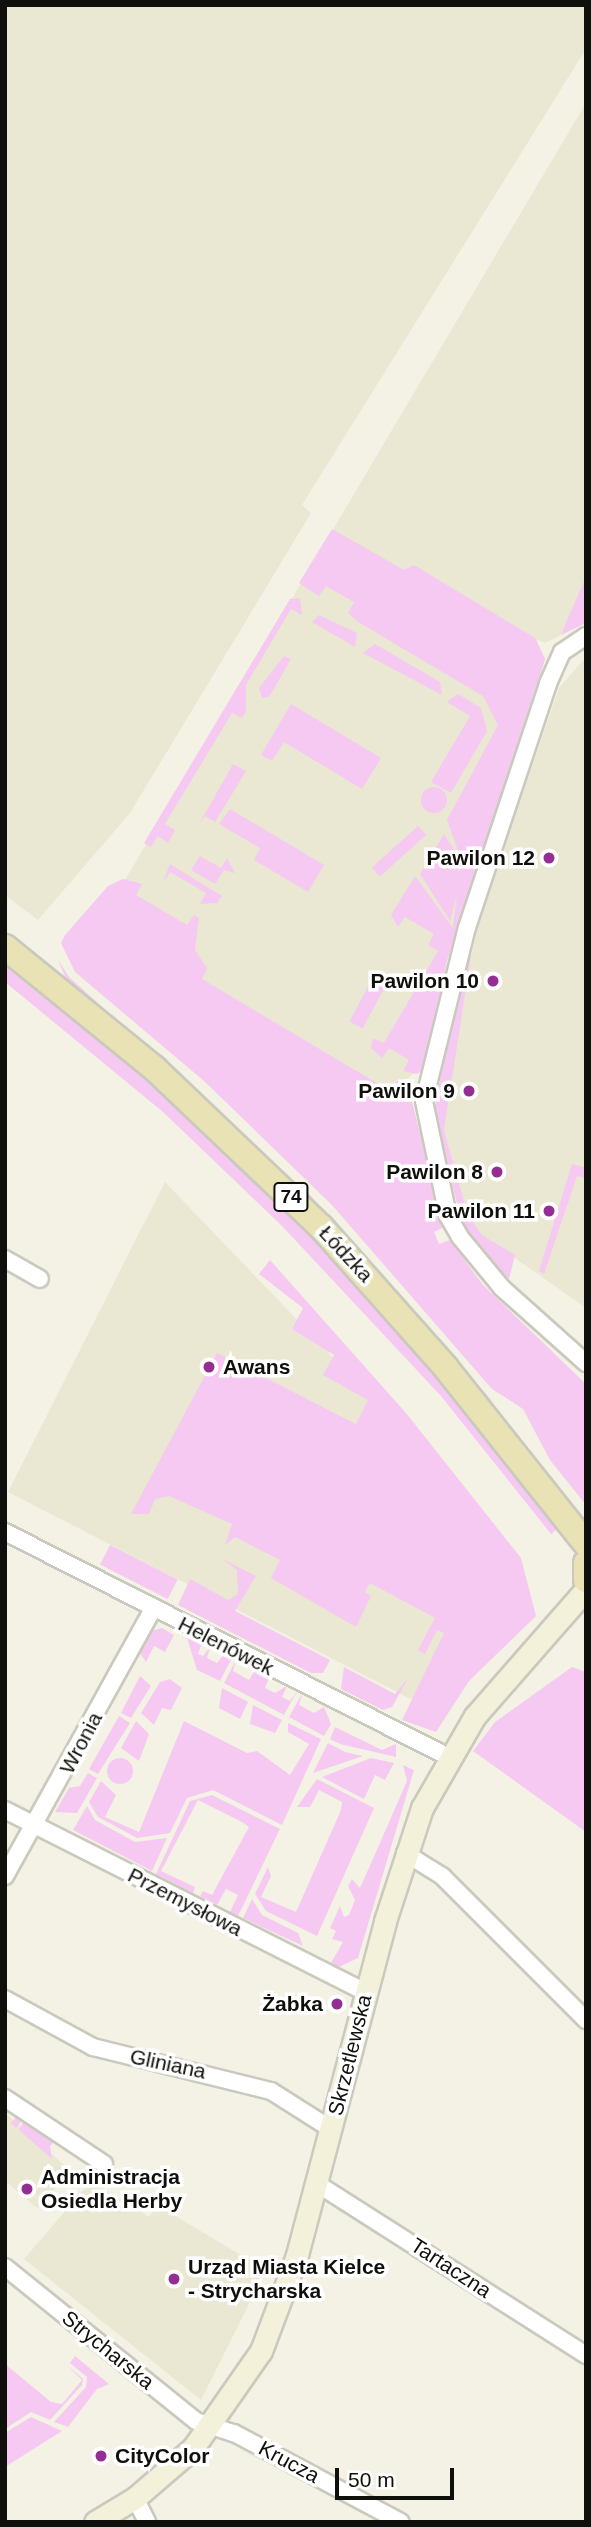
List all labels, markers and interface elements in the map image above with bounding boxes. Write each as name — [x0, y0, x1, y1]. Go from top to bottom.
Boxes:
place label: Pawilon 12 — [426, 845, 535, 871]
marker: Pawilon 12 — [541, 850, 557, 866]
place label: Pawilon 10 — [370, 968, 479, 994]
marker: Pawilon 10 — [485, 973, 501, 989]
place label: Pawilon 9 — [358, 1078, 455, 1104]
marker: Pawilon 9 — [461, 1083, 477, 1099]
place label: Pawilon 8 — [386, 1159, 483, 1185]
marker: Pawilon 8 — [489, 1164, 505, 1180]
road number: 74 — [272, 1182, 310, 1212]
place label: Pawilon 11 — [428, 1198, 535, 1224]
marker: Pawilon 11 — [541, 1203, 557, 1219]
street label: Łódzka — [314, 1221, 378, 1287]
place label: Awans — [223, 1354, 290, 1380]
marker: Awans — [201, 1359, 217, 1375]
street label: Helenówek — [174, 1611, 278, 1681]
street label: Wronia — [54, 1708, 108, 1778]
street label: Przemysłowa — [124, 1862, 246, 1942]
place label: Żabka — [262, 1991, 323, 2017]
street label: Skrzetlewska — [323, 1992, 377, 2118]
marker: Żabka — [329, 1996, 345, 2012]
street label: Gliniana — [128, 2044, 208, 2084]
place label: Administracja Osiedla Herby — [41, 2164, 182, 2214]
marker: Administracja Osiedla Herby — [19, 2181, 35, 2197]
street label: Tartaczna — [406, 2233, 496, 2303]
place label: Urząd Miasta Kielce - Strycharska — [188, 2254, 385, 2304]
marker: Urząd Miasta Kielce - Strycharska — [166, 2271, 182, 2287]
street label: Strycharska — [57, 2305, 159, 2395]
street label: Krucza — [254, 2436, 324, 2488]
place label: CityColor — [115, 2443, 210, 2469]
marker: CityColor — [93, 2448, 109, 2464]
scale bar — [339, 2454, 458, 2498]
text: 50 m — [348, 2468, 395, 2491]

